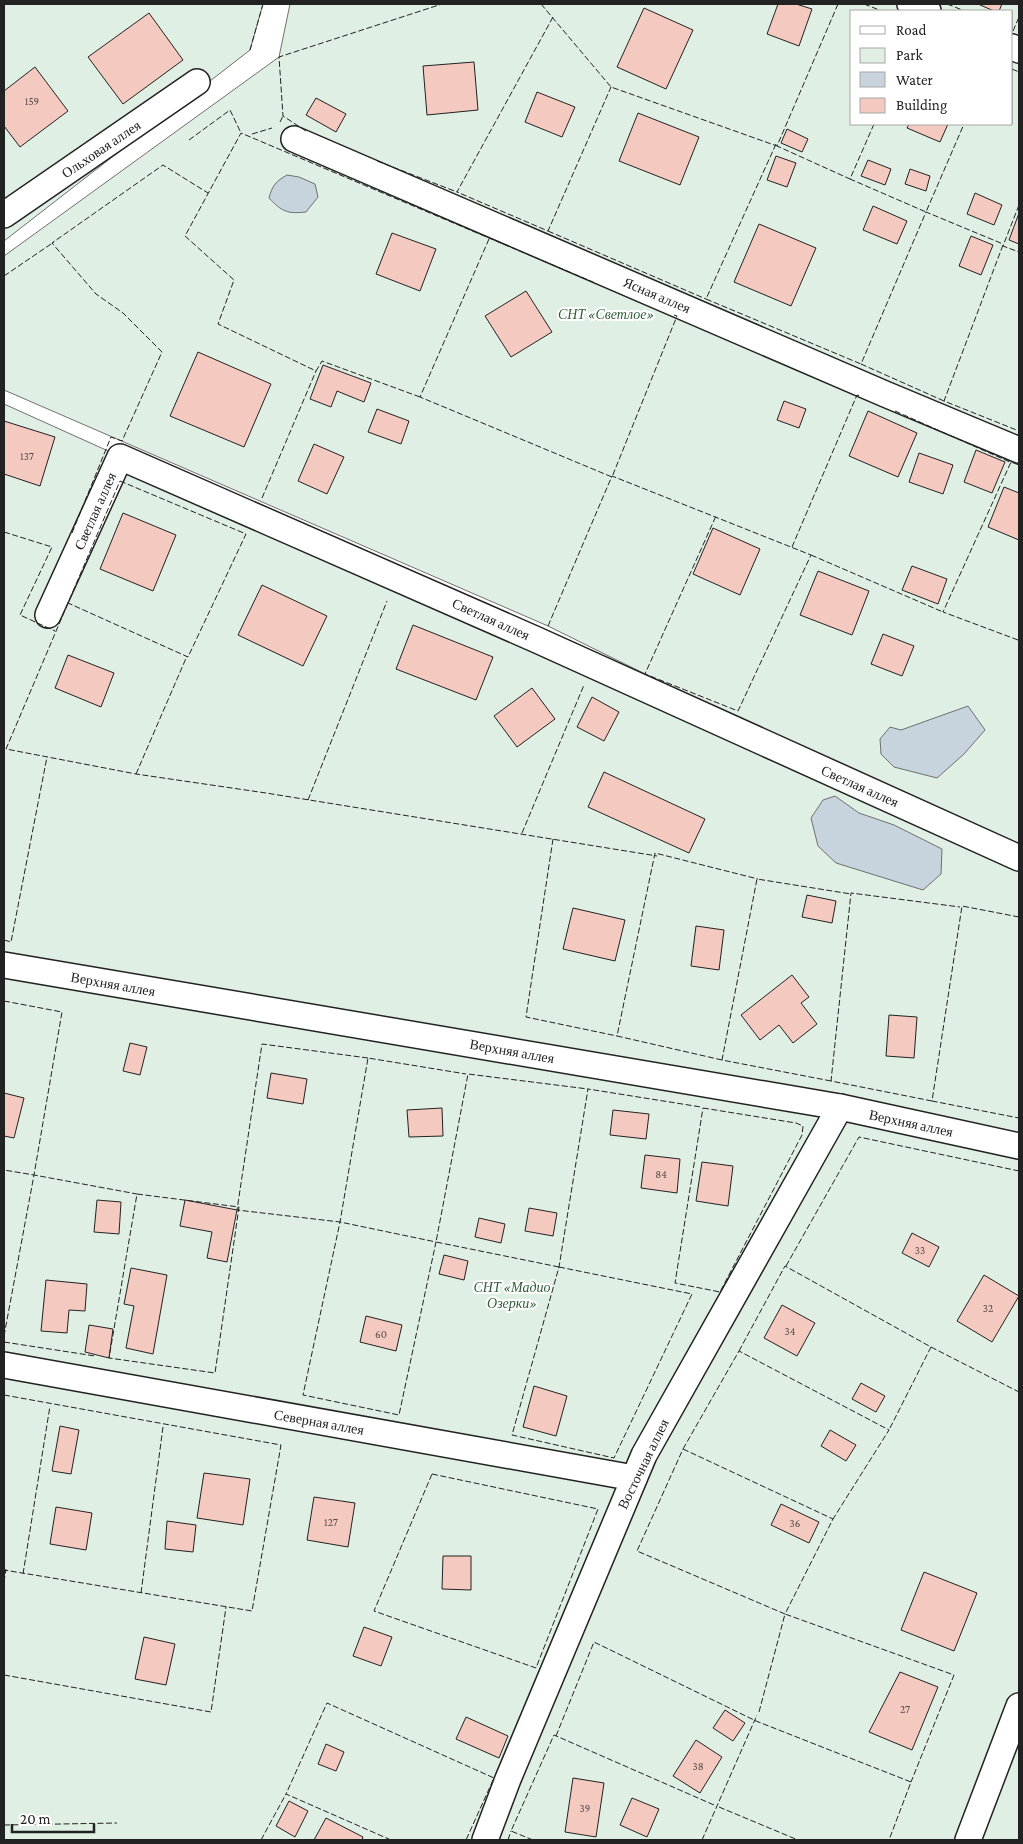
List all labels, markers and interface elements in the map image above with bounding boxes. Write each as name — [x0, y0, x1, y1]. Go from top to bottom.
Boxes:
legend — [850, 10, 1013, 125]
text: Road — [896, 22, 927, 38]
text: Park — [896, 47, 923, 63]
text: Water — [896, 72, 933, 88]
house number: 159 — [25, 95, 39, 107]
text: Building — [896, 97, 947, 114]
street label: Ольховая аллея — [59, 116, 144, 181]
street label: Ясная аллея — [621, 274, 693, 317]
park label: СНТ «Светлое» — [558, 306, 654, 322]
house number: 137 — [20, 450, 34, 462]
street label: Светлая аллея — [71, 469, 119, 552]
street label: Светлая аллея — [450, 595, 533, 643]
street label: Светлая аллея — [819, 762, 902, 810]
street label: Верхняя аллея — [70, 969, 157, 999]
street label: Верхняя аллея — [469, 1036, 556, 1066]
street label: Верхняя аллея — [868, 1106, 955, 1140]
house number: 84 — [655, 1168, 667, 1180]
house number: 33 — [915, 1244, 925, 1256]
park label: СНТ «Мадио Озерки» — [474, 1279, 551, 1311]
house number: 32 — [983, 1302, 993, 1314]
house number: 34 — [785, 1325, 796, 1337]
house number: 60 — [375, 1328, 387, 1340]
street label: Северная аллея — [273, 1406, 366, 1438]
street label: Восточная аллея — [614, 1416, 672, 1512]
house number: 127 — [324, 1516, 338, 1528]
house number: 36 — [790, 1517, 800, 1529]
house number: 27 — [900, 1703, 910, 1715]
house number: 38 — [692, 1760, 704, 1772]
scale bar — [12, 1802, 95, 1834]
house number: 39 — [580, 1802, 590, 1814]
text: 20 m — [20, 1811, 51, 1827]

